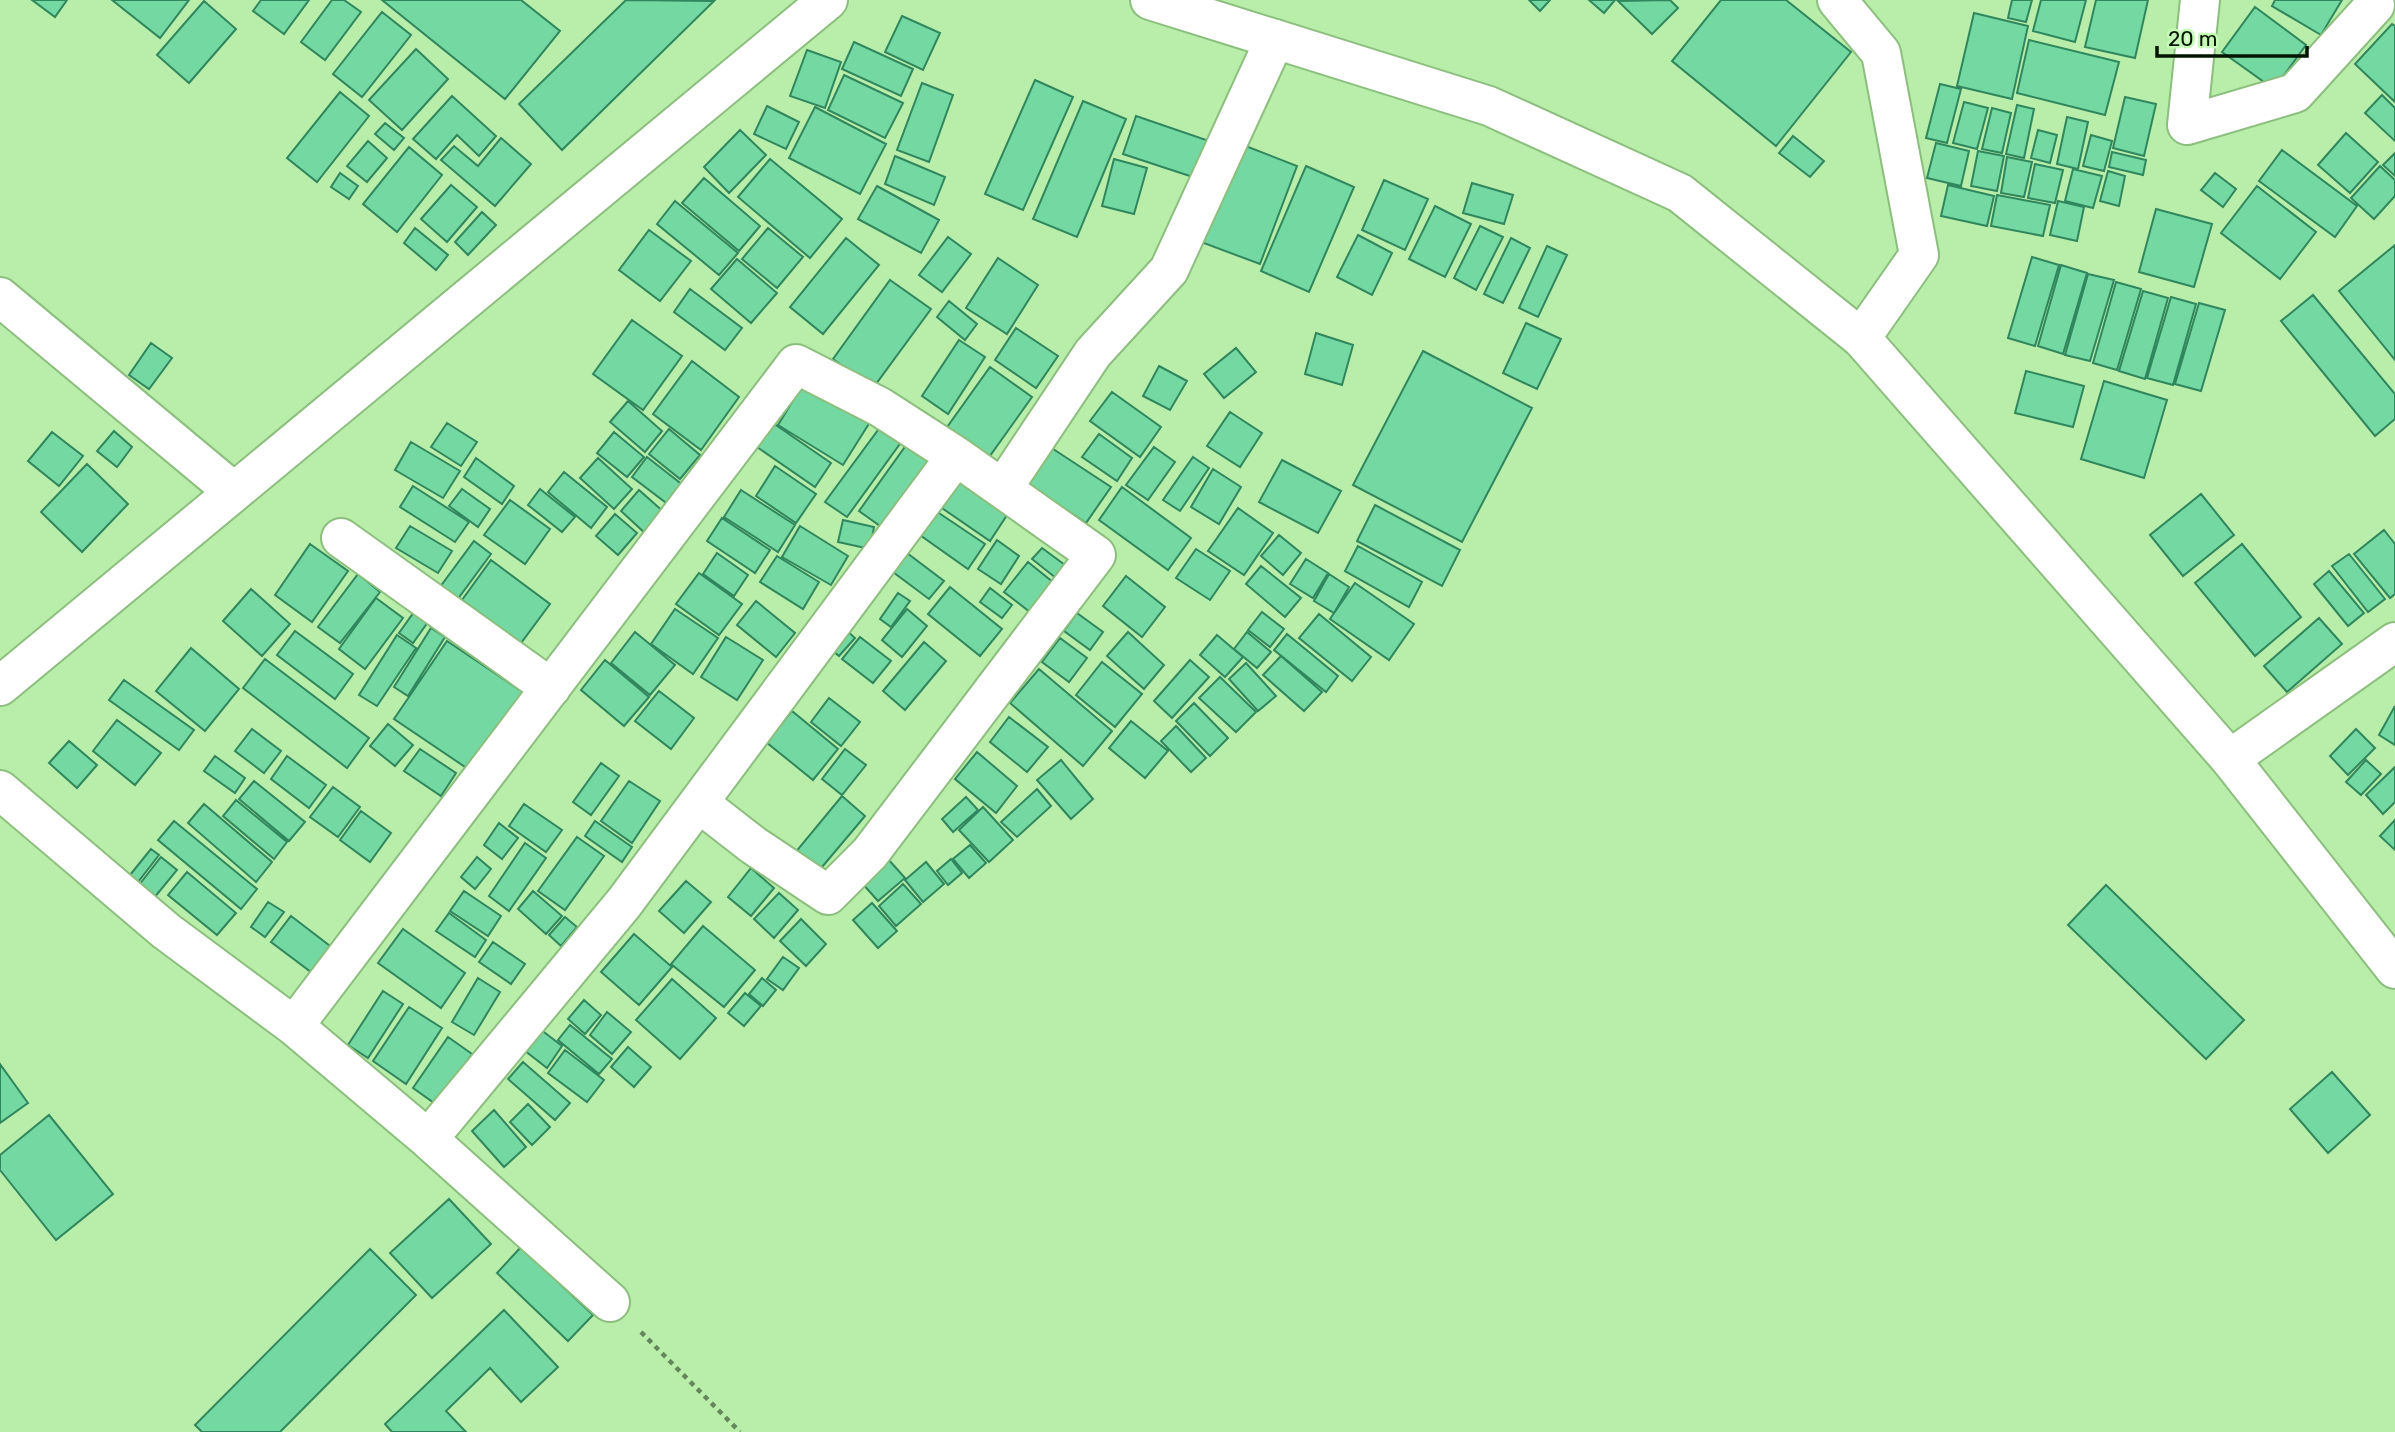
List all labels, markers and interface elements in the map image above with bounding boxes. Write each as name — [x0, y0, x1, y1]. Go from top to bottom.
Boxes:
scale bar — [2157, 14, 2308, 58]
text: 20 m — [2168, 26, 2217, 51]

